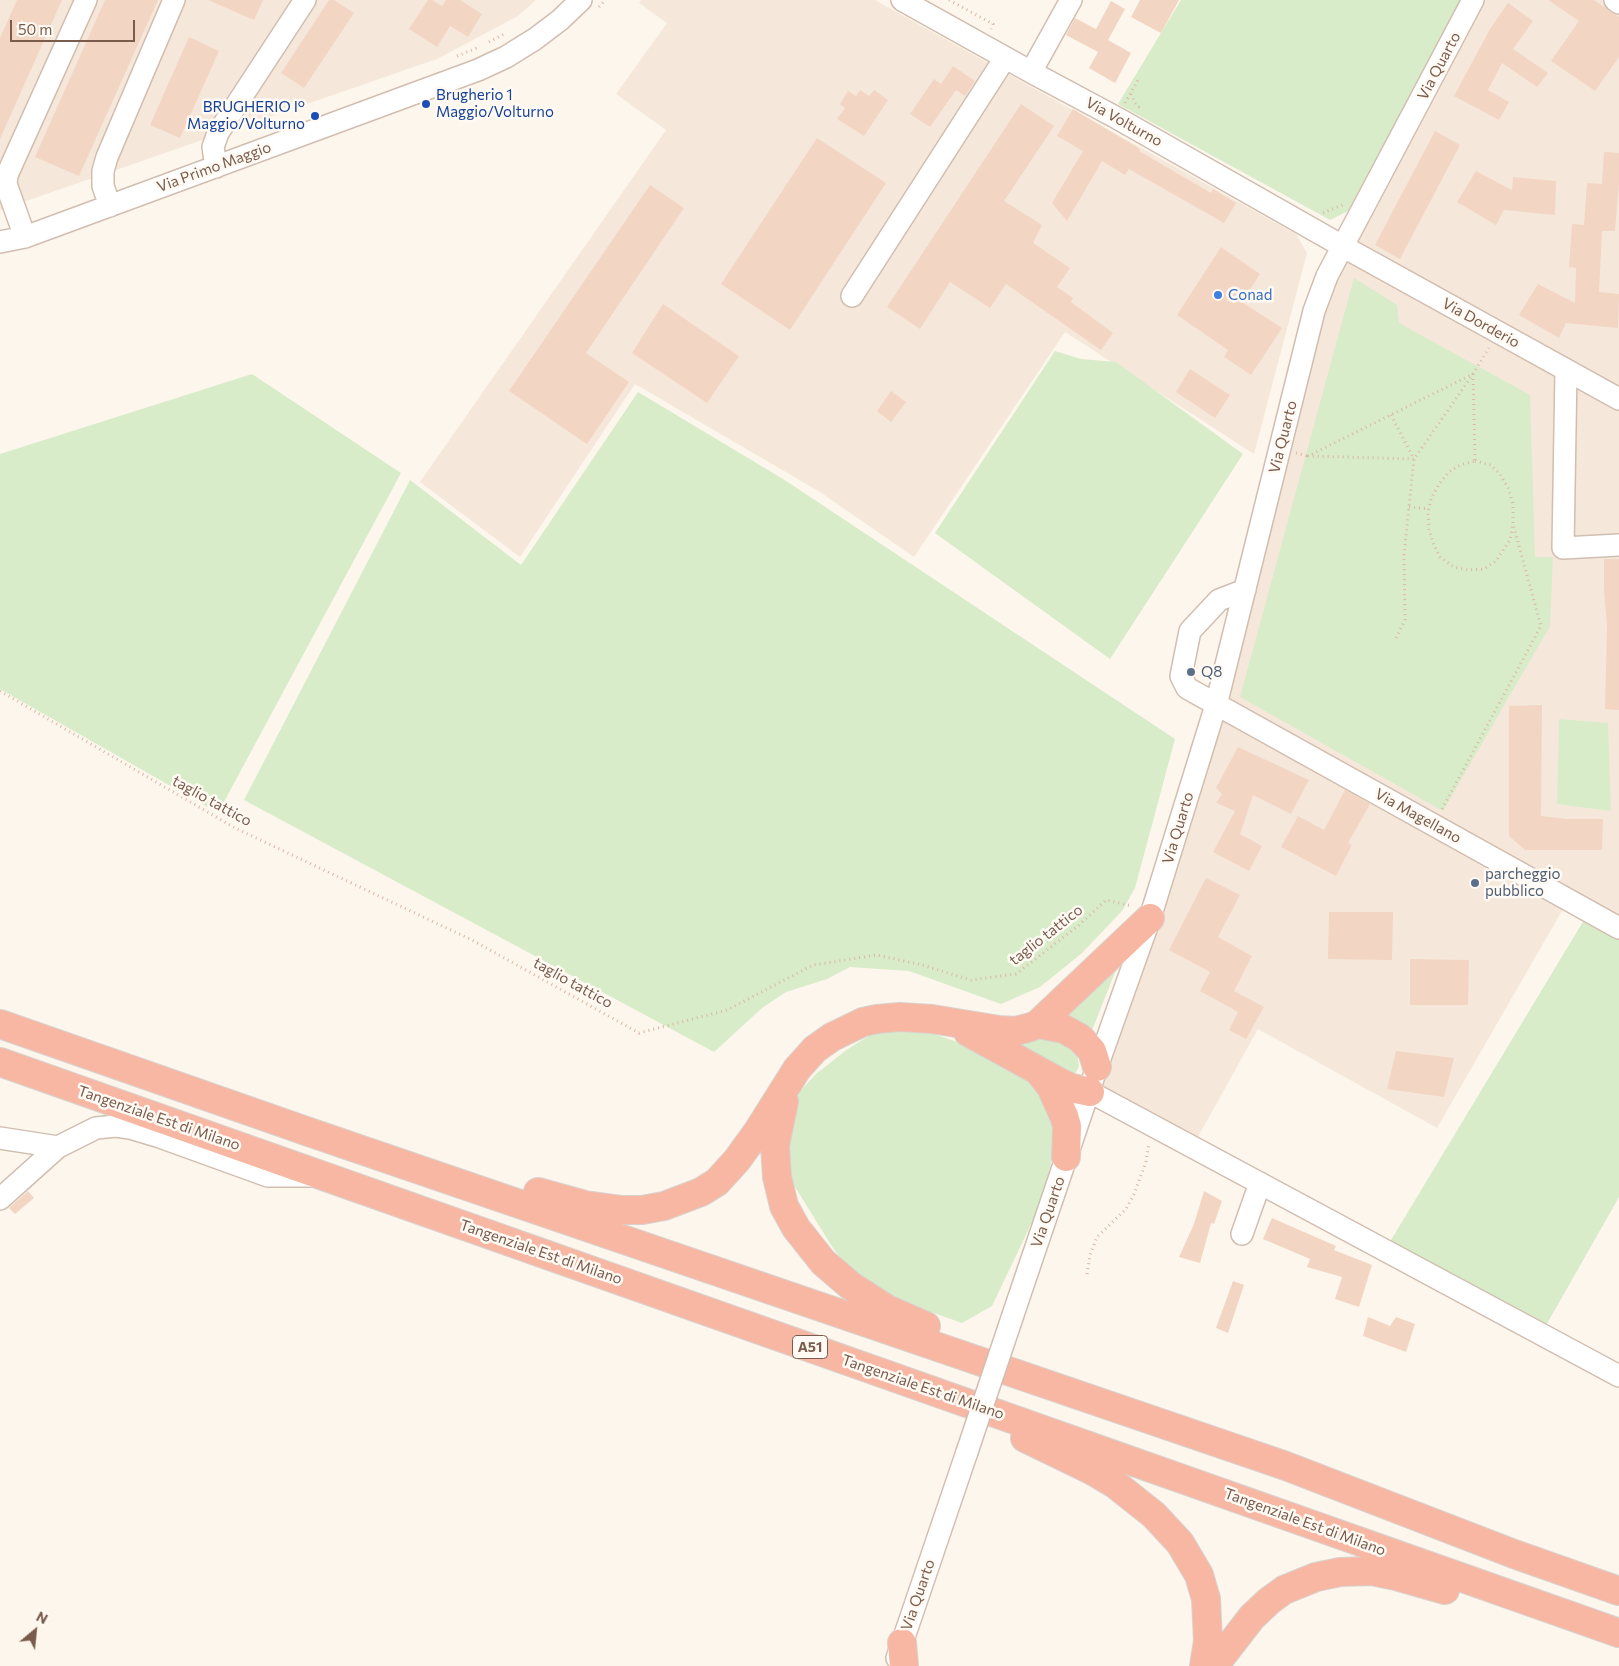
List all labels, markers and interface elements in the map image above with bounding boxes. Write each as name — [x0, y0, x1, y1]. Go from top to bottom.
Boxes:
scale bar — [12, 10, 138, 42]
text: 50 m — [18, 20, 52, 38]
street label: Via Quarto — [1414, 29, 1464, 103]
place label: Brugherio 1 Maggio/Volturno — [436, 86, 554, 121]
street label: Via Volturno — [1082, 94, 1166, 150]
place label: BRUGHERIO I° Maggio/Volturno — [187, 98, 305, 133]
marker: Brugherio 1 Maggio/Volturno — [420, 98, 432, 110]
marker: BRUGHERIO I° Maggio/Volturno — [309, 110, 321, 122]
street label: Via Primo Maggio — [154, 138, 274, 196]
place label: Conad — [1228, 286, 1272, 304]
marker: Conad — [1212, 289, 1224, 301]
street label: Via Dorderio — [1439, 294, 1523, 352]
street label: Via Quarto — [1265, 399, 1301, 475]
place label: Q8 — [1201, 663, 1222, 681]
marker: Q8 — [1185, 666, 1197, 678]
street label: taglio tattico — [169, 772, 255, 830]
street label: Via Magellano — [1372, 785, 1464, 847]
street label: Via Quarto — [1159, 790, 1197, 866]
place label: parcheggio pubblico — [1485, 865, 1560, 900]
marker: parcheggio pubblico — [1469, 877, 1481, 889]
street label: taglio tattico — [1006, 901, 1086, 969]
street label: taglio tattico — [530, 954, 616, 1012]
street label: Tangenziale Est di Milano — [75, 1082, 243, 1154]
street label: Via Quarto — [1027, 1174, 1069, 1250]
street label: Tangenziale Est di Milano — [457, 1216, 625, 1288]
road number: A51 — [792, 1335, 828, 1358]
street label: Tangenziale Est di Milano — [839, 1351, 1007, 1423]
street label: Tangenziale Est di Milano — [1222, 1484, 1388, 1560]
street label: Via Quarto — [897, 1557, 939, 1633]
north arrow — [10, 1606, 60, 1656]
text: N — [34, 1607, 51, 1627]

